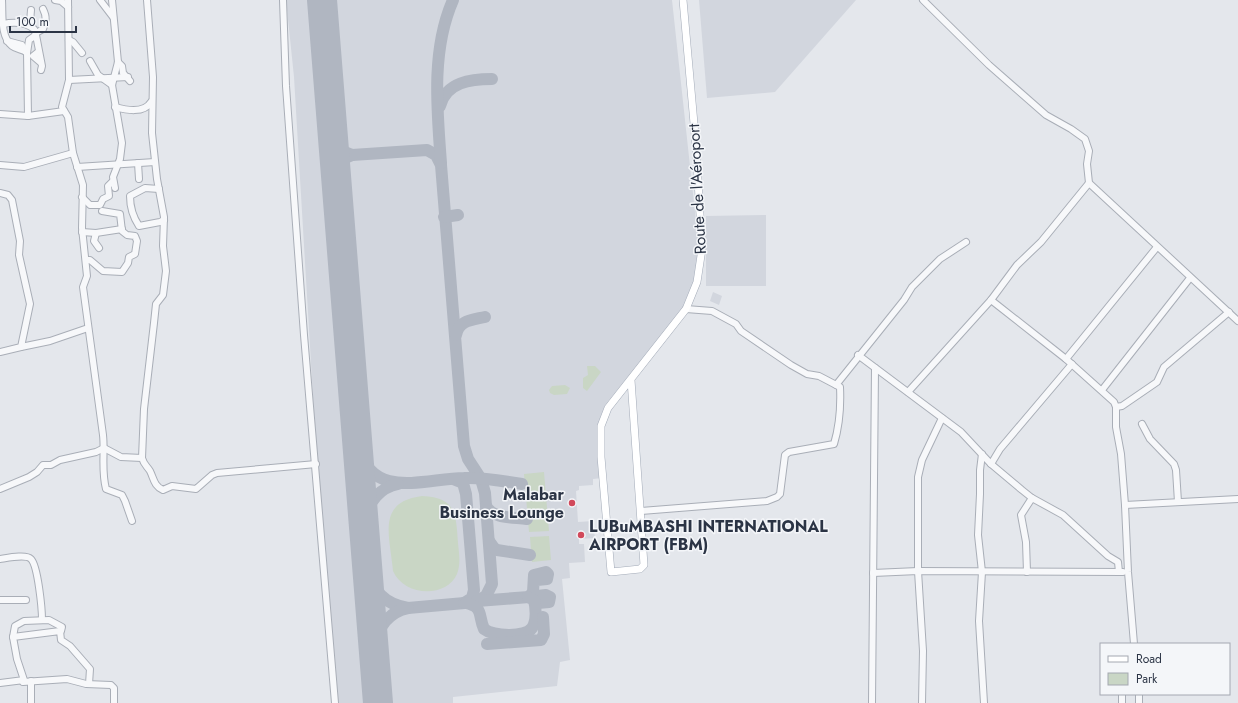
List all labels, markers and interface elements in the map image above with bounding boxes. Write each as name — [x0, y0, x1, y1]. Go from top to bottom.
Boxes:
scale bar — [10, 8, 76, 34]
text: 100 m — [16, 13, 49, 31]
street label: Route de l'Aéroport — [682, 123, 712, 255]
place label: Malabar Business Lounge — [439, 483, 564, 524]
marker: Malabar Business Lounge — [567, 498, 577, 508]
place label: LUBuMBASHI INTERNATIONAL AIRPORT (FBM) — [588, 515, 828, 556]
marker: LUBuMBASHI INTERNATIONAL AIRPORT (FBM) — [576, 530, 586, 540]
legend — [1100, 643, 1230, 695]
text: Road — [1136, 650, 1162, 668]
text: Park — [1136, 670, 1158, 688]

